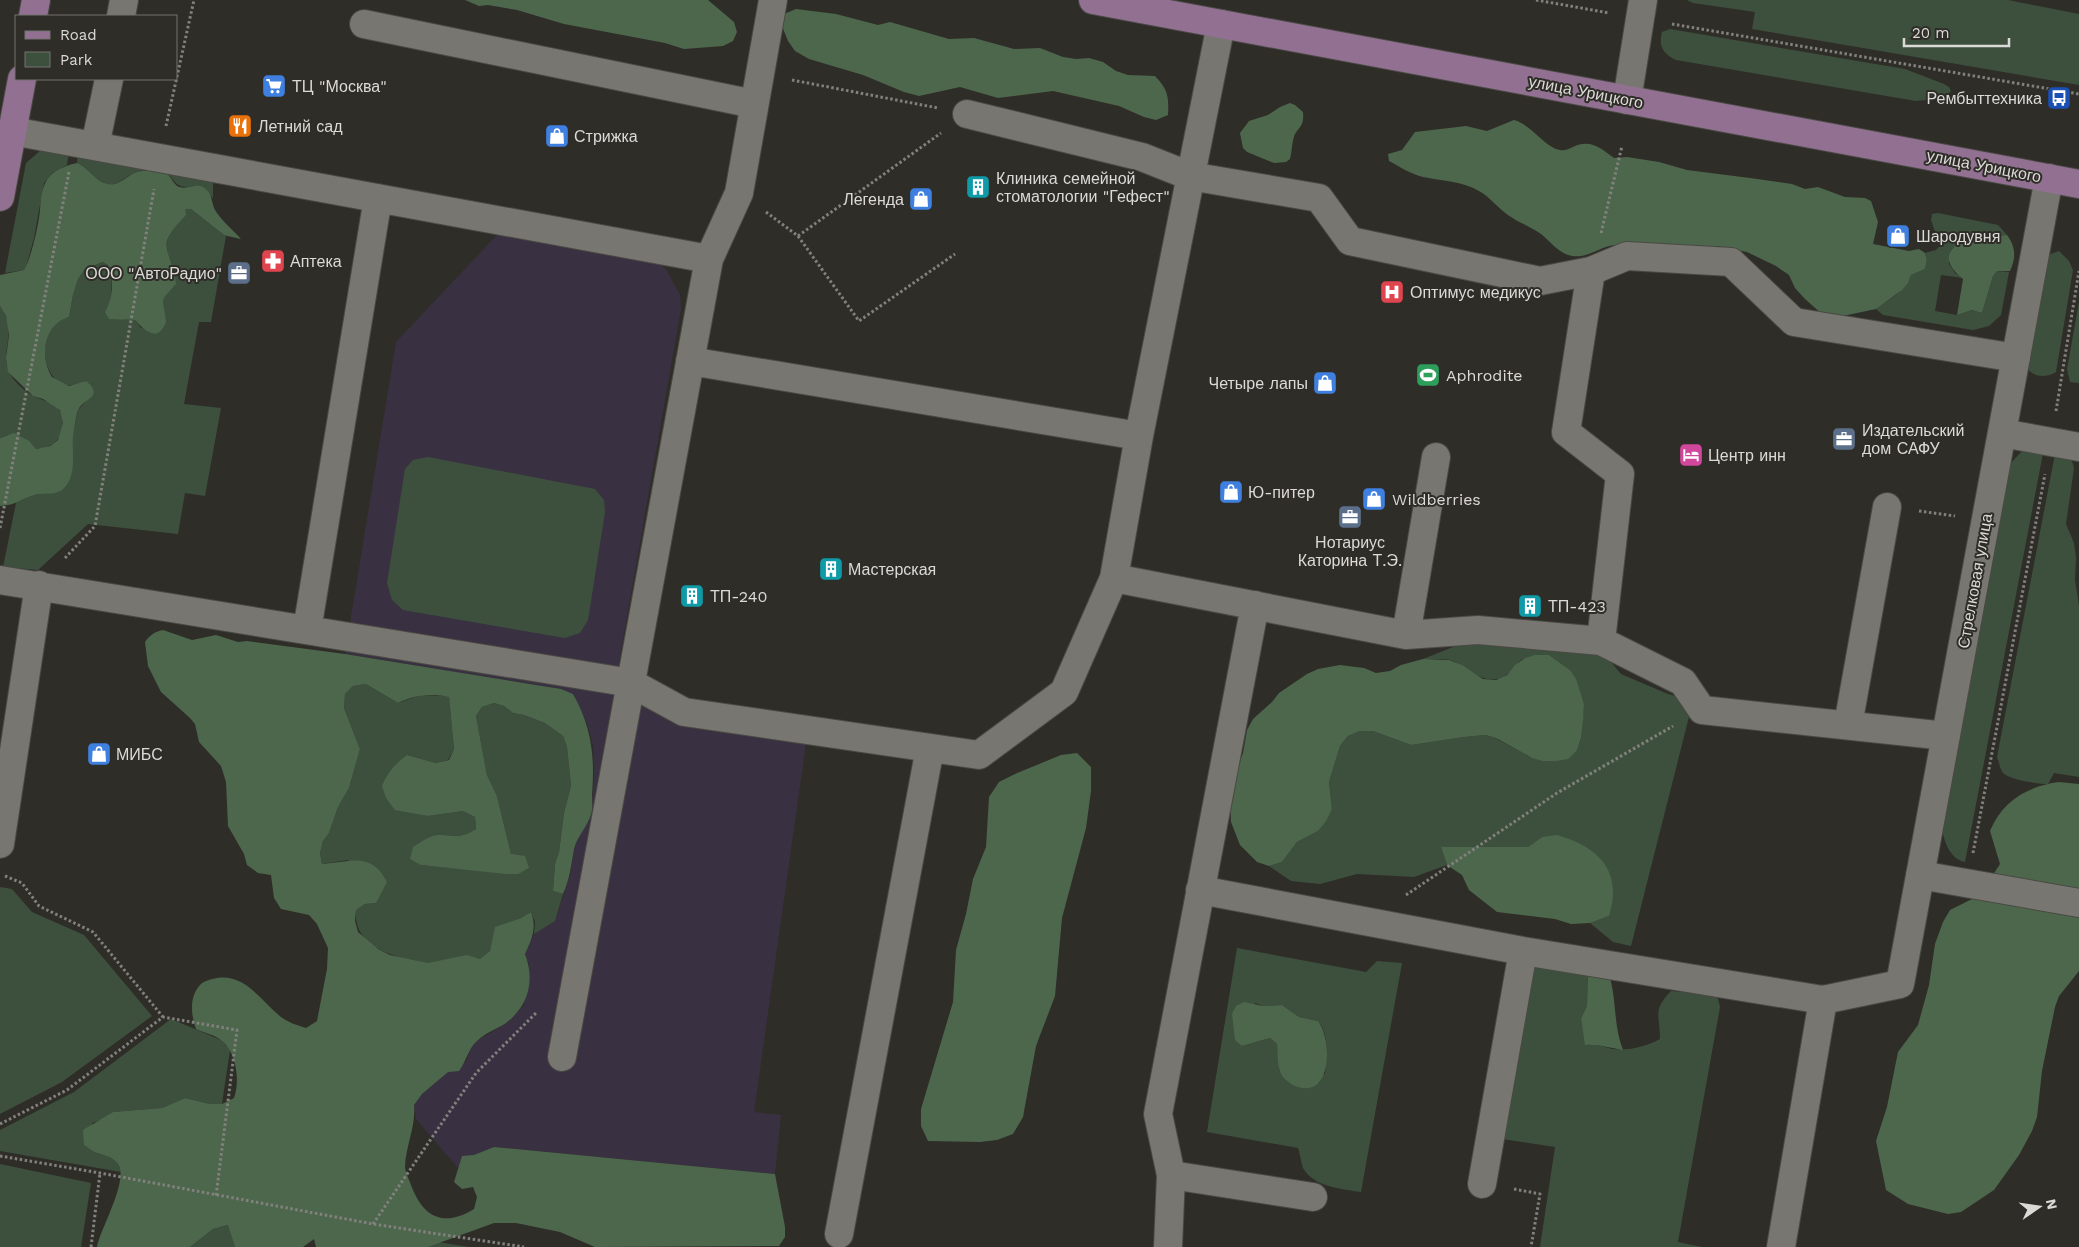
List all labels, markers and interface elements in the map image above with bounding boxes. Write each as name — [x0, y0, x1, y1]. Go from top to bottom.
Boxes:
legend — [15, 15, 178, 80]
scale bar — [1904, 15, 2009, 47]
text: 20 m — [1912, 24, 1950, 42]
text: Road — [60, 26, 97, 44]
text: Park — [60, 51, 93, 69]
street label: улица Урицкого — [1527, 72, 1645, 112]
supermarket icon: ТЦ "Москва" — [261, 73, 287, 99]
place label: ТЦ "Москва" — [292, 77, 387, 96]
bus stop icon: Рембыттехника — [2046, 85, 2072, 111]
place label: Рембыттехника — [1927, 89, 2042, 108]
restaurant icon: Летний сад — [227, 113, 253, 139]
place label: Летний сад — [258, 117, 343, 136]
shop icon: Стрижка — [544, 123, 570, 149]
place label: Стрижка — [574, 127, 638, 146]
street label: улица Урицкого — [1925, 146, 2043, 186]
place label: Клиника семейной стоматологии "Гефест" — [996, 169, 1170, 206]
building icon: Клиника семейной стоматологии "Гефест" — [965, 174, 991, 200]
shop icon: Легенда — [908, 186, 934, 212]
place label: Легенда — [843, 190, 904, 209]
shop icon: Шародувня — [1885, 223, 1911, 249]
place label: Шародувня — [1916, 227, 2000, 246]
pharmacy icon: Аптека — [260, 248, 286, 274]
place label: Аптека — [290, 252, 342, 271]
office icon: ООО "АвтоРадио" — [226, 260, 252, 286]
place label: ООО "АвтоРадио" — [85, 264, 222, 283]
hospital icon: Оптимус медикус — [1379, 279, 1405, 305]
place label: Оптимус медикус — [1410, 283, 1541, 302]
sports icon: Aphrodite — [1415, 362, 1441, 388]
place label: Aphrodite — [1446, 366, 1523, 385]
shop icon: Четыре лапы — [1312, 370, 1338, 396]
place label: Четыре лапы — [1208, 374, 1308, 393]
place label: Издательский дом САФУ — [1862, 421, 1964, 458]
office icon: Издательский дом САФУ — [1831, 426, 1857, 452]
hotel icon: Центр инн — [1678, 442, 1704, 468]
place label: Центр инн — [1708, 446, 1786, 465]
shop icon: Ю-питер — [1218, 479, 1244, 505]
place label: Ю-питер — [1248, 483, 1315, 502]
shop icon: Wildberries — [1361, 486, 1387, 512]
place label: Wildberries — [1392, 490, 1481, 509]
office icon: Нотариус Каторина Т.Э. — [1337, 504, 1363, 530]
street label: Стрелковая улица — [1954, 512, 1996, 650]
place label: Нотариус Каторина Т.Э. — [1298, 533, 1402, 570]
building icon: Мастерская — [818, 556, 844, 582]
place label: Мастерская — [848, 560, 936, 579]
building icon: ТП-240 — [679, 583, 705, 609]
place label: ТП-240 — [710, 587, 767, 606]
building icon: ТП-423 — [1517, 593, 1543, 619]
place label: ТП-423 — [1548, 597, 1606, 616]
shop icon: МИБС — [86, 741, 112, 767]
place label: МИБС — [116, 745, 163, 764]
north arrow — [2014, 1182, 2064, 1232]
text: N — [2043, 1197, 2061, 1211]

